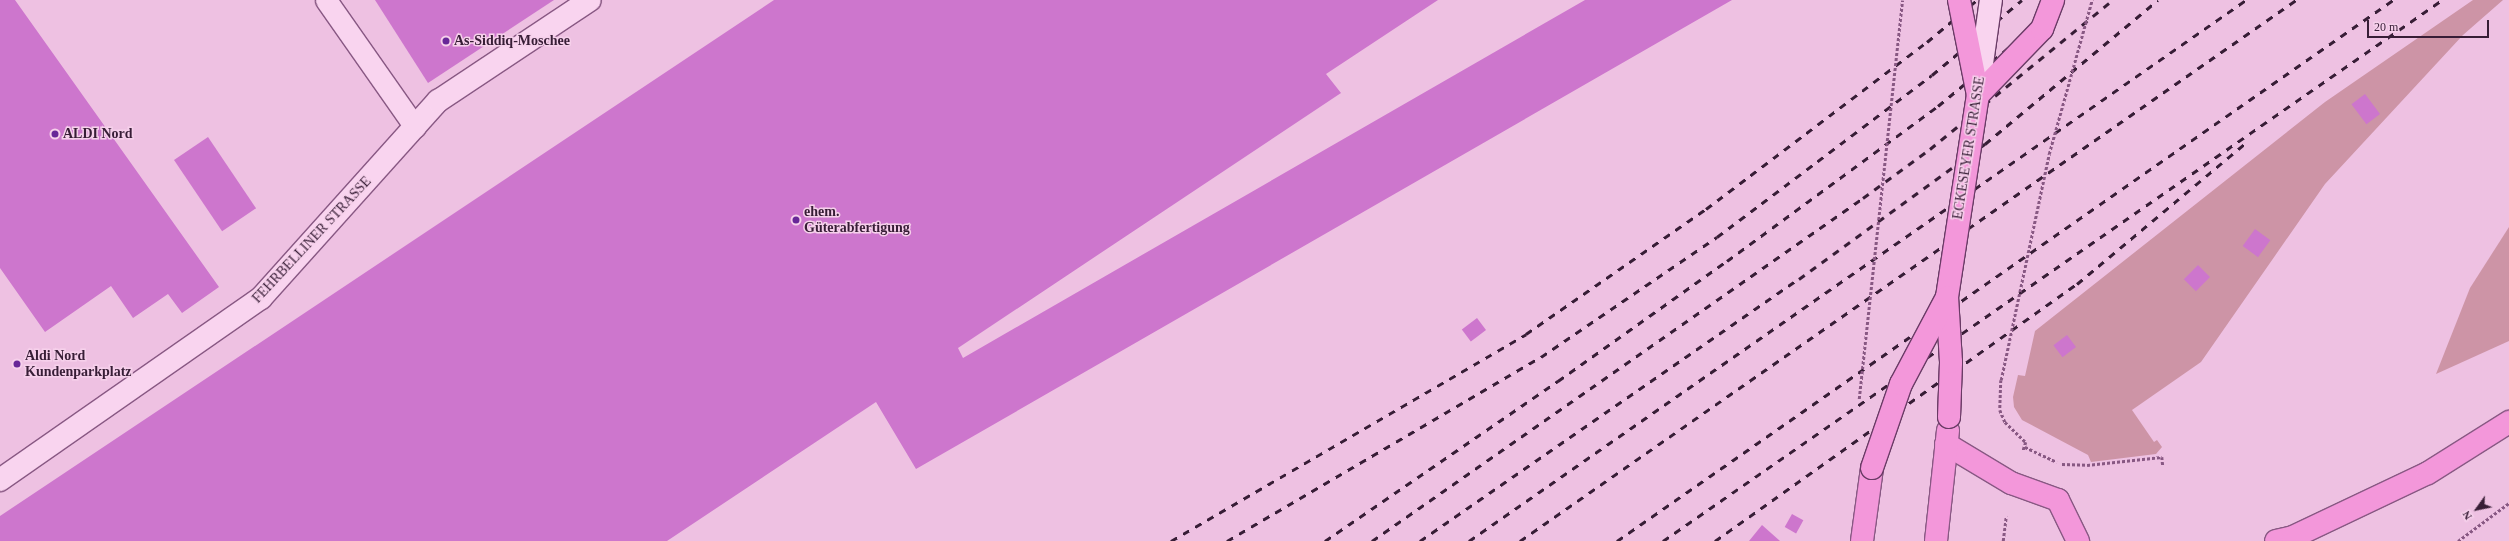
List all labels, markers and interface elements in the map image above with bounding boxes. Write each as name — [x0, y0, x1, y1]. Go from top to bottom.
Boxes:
scale bar — [2369, 12, 2491, 38]
text: 20 m — [2374, 20, 2398, 34]
place label: As-Siddiq-Moschee — [454, 33, 570, 49]
marker: As-Siddiq-Moschee — [441, 36, 451, 46]
street label: ECKESEYER STRASSE — [1949, 75, 1989, 221]
place label: ALDI Nord — [63, 126, 133, 142]
marker: ALDI Nord — [50, 129, 60, 139]
street label: FEHRBELLINER STRASSE — [249, 173, 375, 307]
place label: ehem. Güterabfertigung — [804, 204, 910, 236]
marker: ehem. Güterabfertigung — [791, 215, 801, 225]
place label: Aldi Nord Kundenparkplatz — [25, 348, 132, 380]
marker: Aldi Nord Kundenparkplatz — [12, 359, 22, 369]
north arrow — [2457, 489, 2497, 529]
text: N — [2460, 509, 2474, 522]

